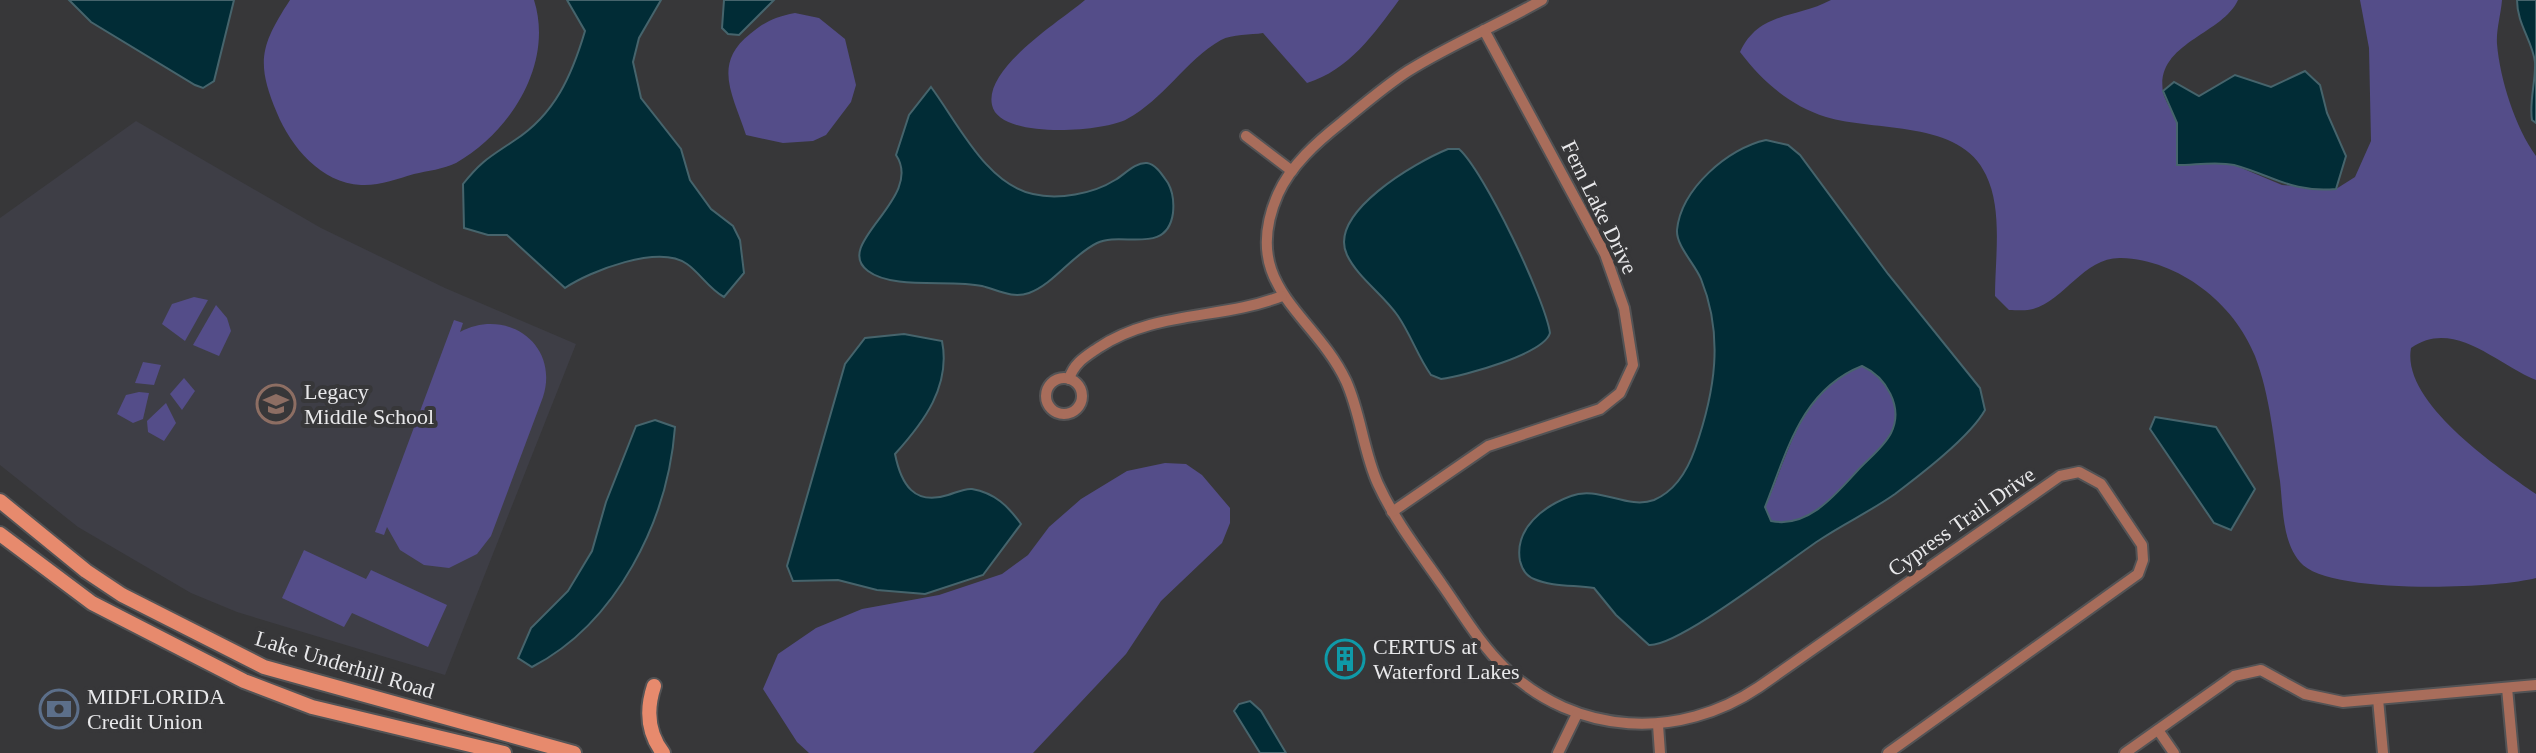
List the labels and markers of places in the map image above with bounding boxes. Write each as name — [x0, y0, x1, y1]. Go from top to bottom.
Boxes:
place label: Legacy Middle School — [304, 379, 434, 429]
school or university icon: Legacy Middle School — [255, 383, 297, 425]
place label: CERTUS at Waterford Lakes — [1373, 634, 1520, 684]
building icon: CERTUS at Waterford Lakes — [1324, 638, 1366, 680]
place label: MIDFLORIDA Credit Union — [87, 684, 225, 734]
bank icon: MIDFLORIDA Credit Union — [38, 688, 80, 730]

